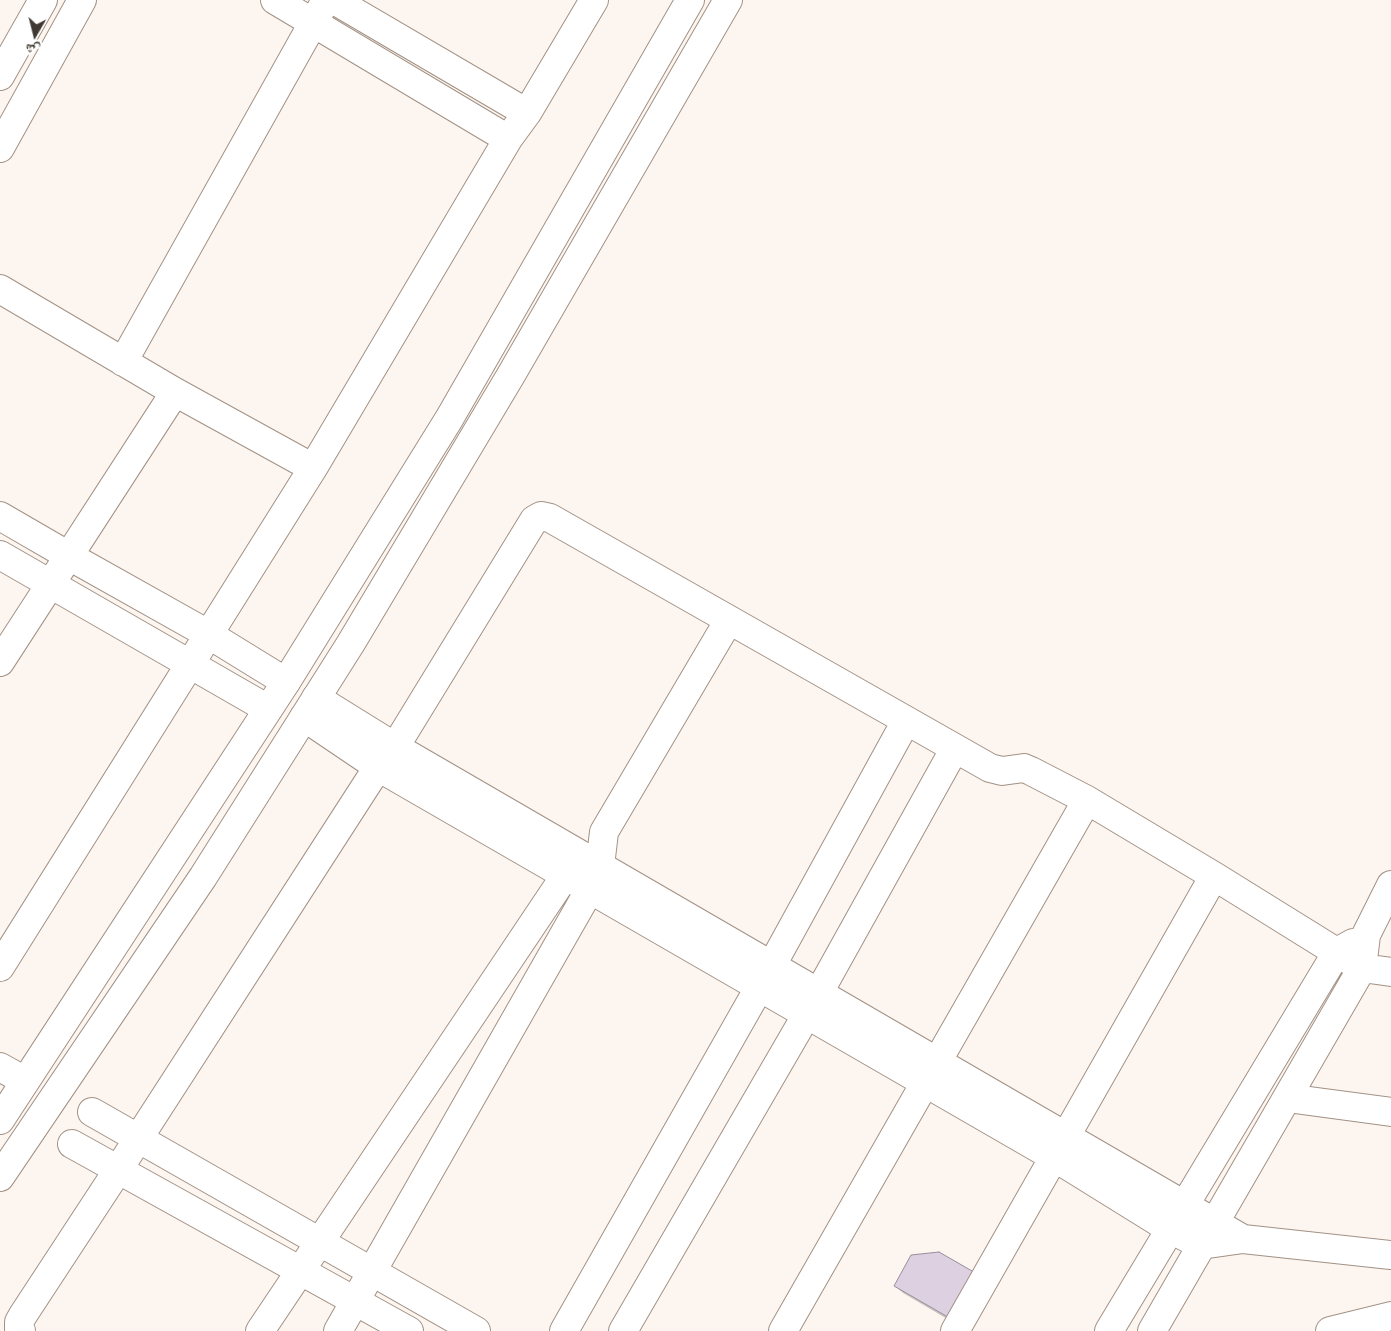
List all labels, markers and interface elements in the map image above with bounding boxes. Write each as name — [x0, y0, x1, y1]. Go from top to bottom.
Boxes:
north arrow — [10, 10, 60, 60]
text: ش — [24, 40, 42, 60]

